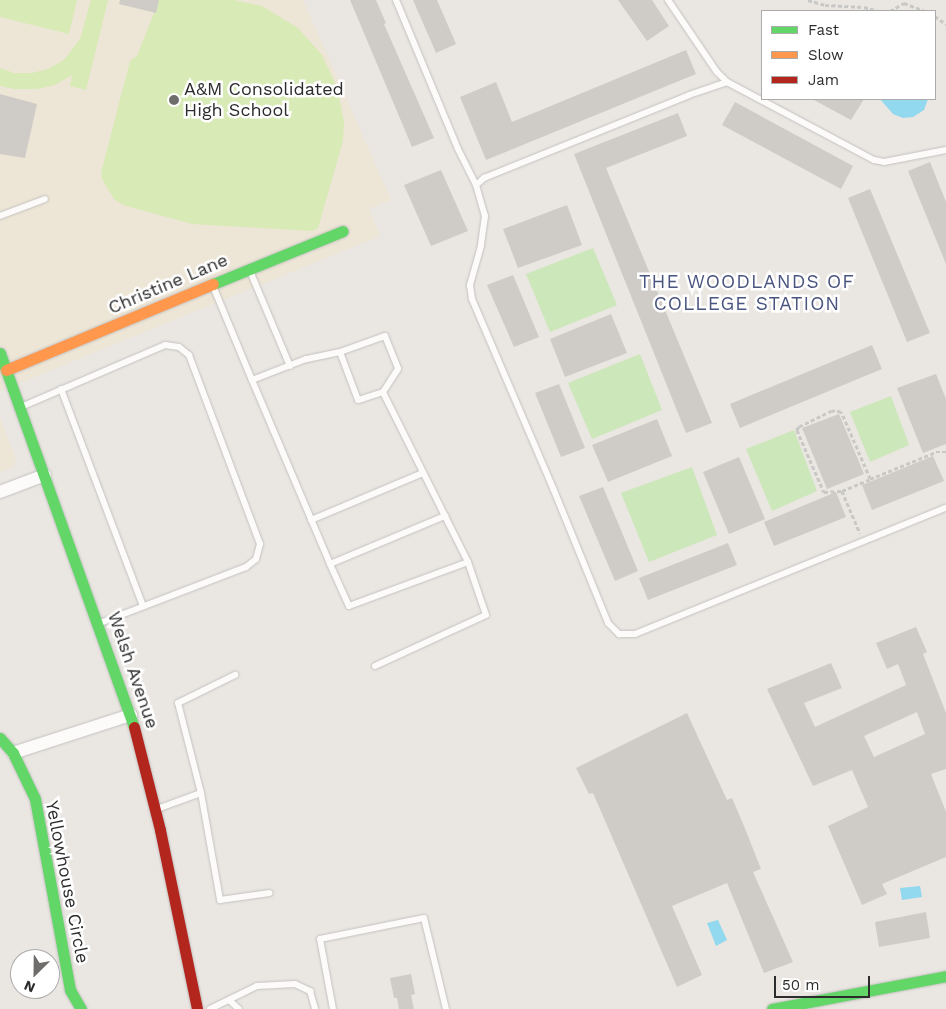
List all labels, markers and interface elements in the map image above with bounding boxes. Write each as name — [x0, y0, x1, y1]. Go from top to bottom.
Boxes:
legend — [761, 10, 936, 100]
text: Fast — [808, 21, 839, 39]
text: Slow — [808, 46, 844, 64]
text: Jam — [808, 71, 839, 89]
place label: A&M Consolidated High School — [184, 79, 344, 122]
marker: A&M Consolidated High School — [168, 94, 180, 106]
street label: Christine Lane — [105, 249, 231, 319]
district label: THE WOODLANDS OF COLLEGE STATION — [637, 271, 857, 315]
street label: Welsh Avenue — [103, 608, 163, 732]
street label: Yellowhouse Circle — [41, 799, 93, 965]
north arrow — [10, 949, 60, 999]
scale bar — [776, 966, 872, 998]
text: 50 m — [782, 976, 819, 994]
text: N — [22, 977, 37, 996]

